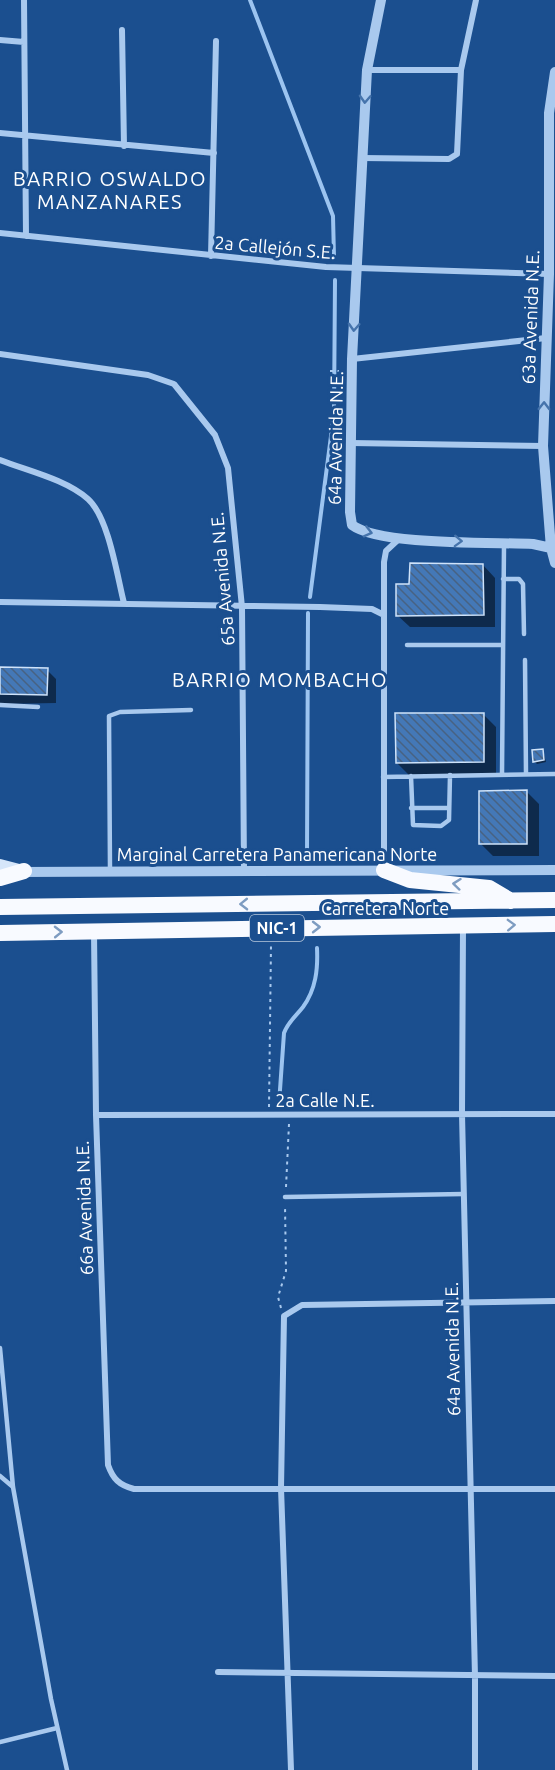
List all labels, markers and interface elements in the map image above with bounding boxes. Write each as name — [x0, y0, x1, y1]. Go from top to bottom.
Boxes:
one-way arrow — [359, 94, 372, 103]
district label: BARRIO OSWALDO MANZANARES — [13, 167, 207, 213]
street label: 2a Callejón S.E. — [214, 232, 336, 262]
street label: 63a Avenida N.E. — [518, 250, 542, 384]
one-way arrow — [348, 323, 361, 332]
street label: 64a Avenida N.E. — [324, 371, 346, 505]
one-way arrow — [538, 401, 550, 410]
street label: 65a Avenida N.E. — [206, 511, 238, 647]
one-way arrow — [363, 524, 373, 537]
one-way arrow — [454, 534, 463, 547]
district label: BARRIO MOMBACHO — [172, 668, 388, 691]
street label: Marginal Carretera Panamericana Norte — [117, 844, 437, 864]
one-way arrow — [453, 878, 462, 891]
one-way arrow — [239, 898, 248, 910]
street label: Carretera Norte — [321, 898, 449, 918]
road number: NIC-1 — [250, 915, 304, 941]
one-way arrow — [507, 919, 516, 931]
one-way arrow — [312, 921, 321, 934]
one-way arrow — [54, 926, 63, 938]
street label: 2a Calle N.E. — [275, 1090, 375, 1110]
street label: 66a Avenida N.E. — [72, 1141, 96, 1275]
street label: 64a Avenida N.E. — [441, 1282, 463, 1416]

